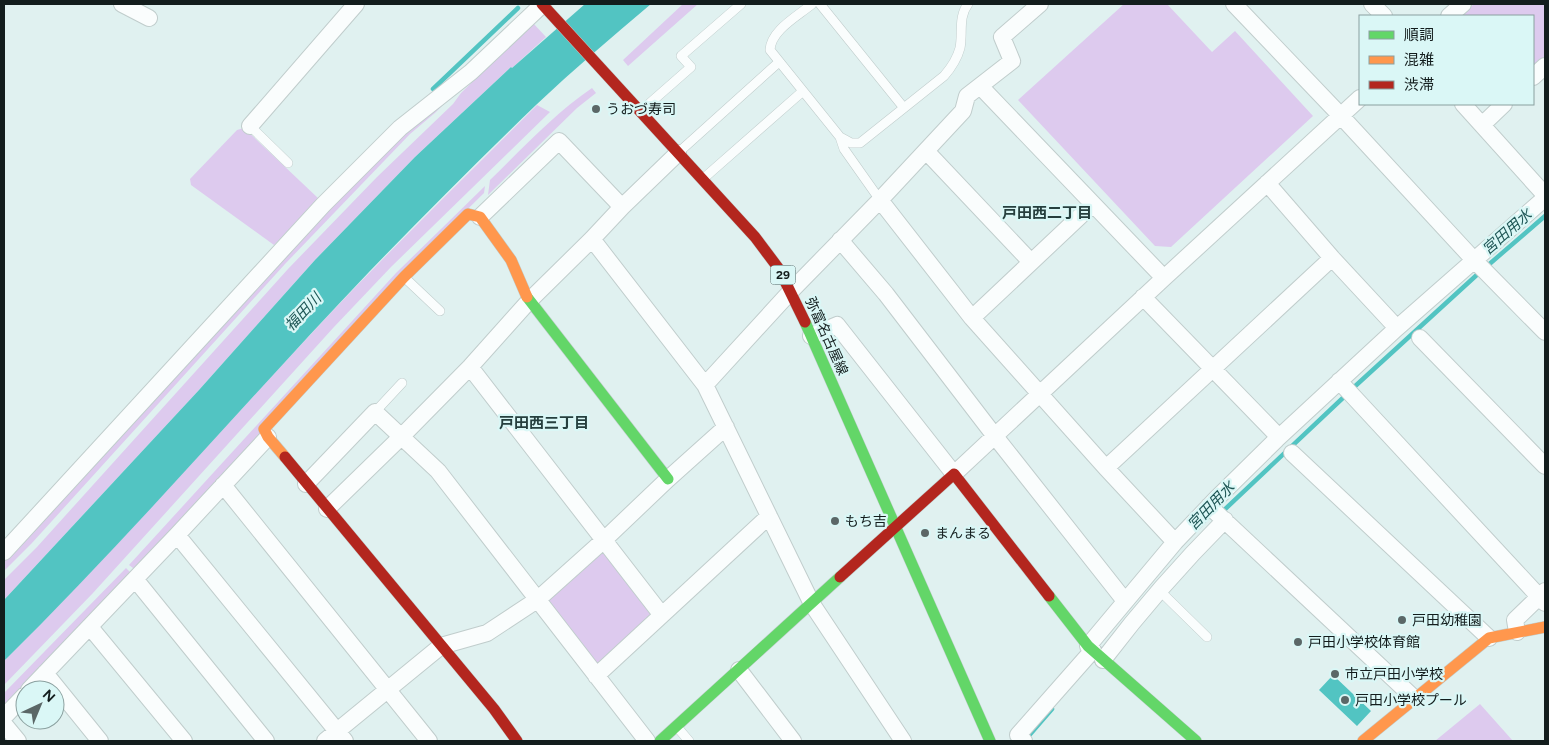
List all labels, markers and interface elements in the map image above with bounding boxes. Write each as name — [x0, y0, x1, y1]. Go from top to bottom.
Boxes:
legend — [1359, 15, 1534, 105]
text: 順調 — [1404, 26, 1434, 44]
text: 混雑 — [1404, 51, 1434, 69]
text: 渋滞 — [1404, 76, 1434, 94]
place label: うおづ寿司 — [606, 101, 676, 118]
marker: うおづ寿司 — [590, 103, 602, 115]
district label: 戸田西二丁目 — [1002, 204, 1092, 222]
water label: 宮田用水 — [1478, 204, 1537, 258]
road number: 29 — [770, 266, 796, 284]
water label: 福田川 — [281, 288, 326, 335]
street label: 弥富名古屋線 — [802, 294, 851, 378]
district label: 戸田西三丁目 — [499, 414, 589, 432]
water label: 宮田用水 — [1184, 477, 1240, 534]
place label: もち吉 — [845, 513, 887, 530]
marker: もち吉 — [829, 515, 841, 527]
place label: まんまる — [935, 525, 991, 542]
marker: まんまる — [919, 527, 931, 539]
place label: 戸田幼稚園 — [1412, 612, 1482, 629]
marker: 戸田幼稚園 — [1396, 614, 1408, 626]
place label: 戸田小学校体育館 — [1308, 634, 1420, 651]
marker: 戸田小学校体育館 — [1292, 636, 1304, 648]
place label: 市立戸田小学校 — [1345, 666, 1443, 683]
marker: 市立戸田小学校 — [1329, 668, 1341, 680]
north arrow — [15, 680, 65, 730]
text: N — [39, 686, 58, 706]
place label: 戸田小学校プール — [1355, 692, 1467, 709]
marker: 戸田小学校プール — [1339, 694, 1351, 706]

